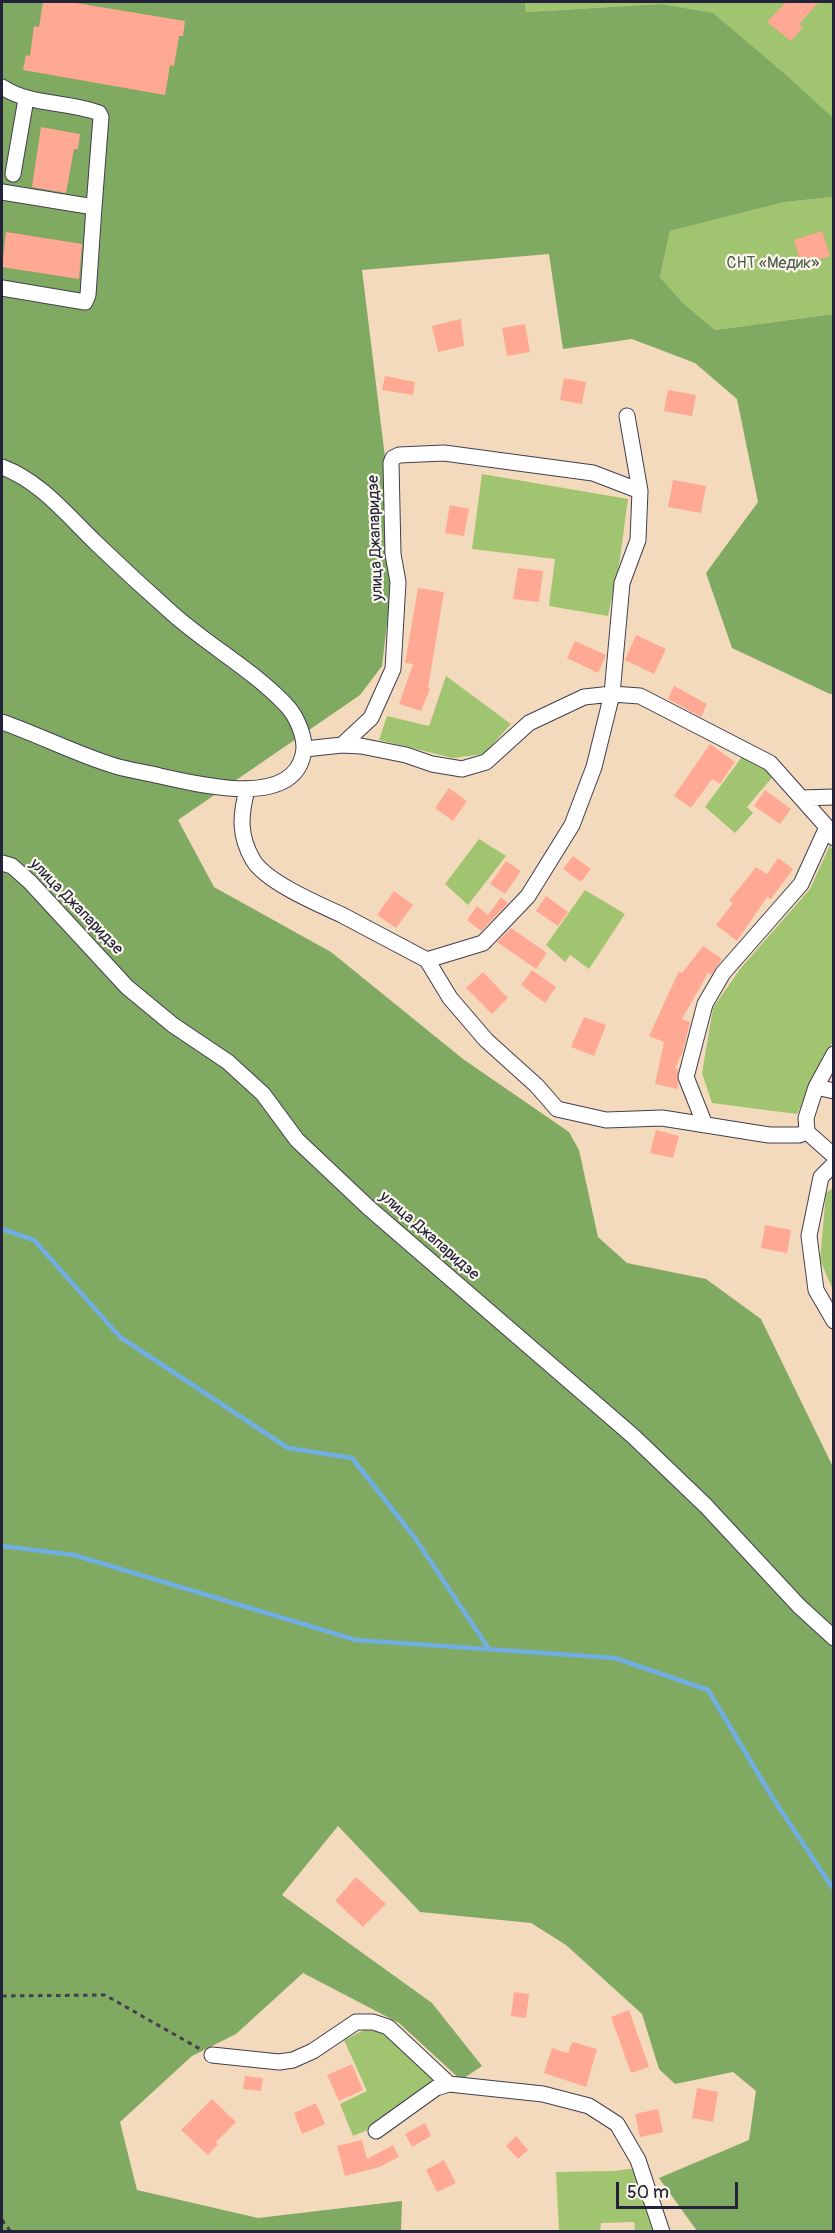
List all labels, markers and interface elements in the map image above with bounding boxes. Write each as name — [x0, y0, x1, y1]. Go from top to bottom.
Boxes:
park label: СНТ «Медик» — [727, 254, 819, 274]
street label: улица Джапаридзе — [364, 475, 388, 601]
street label: улица Джапаридзе — [25, 855, 127, 959]
street label: улица Джапаридзе — [375, 1187, 483, 1285]
scale bar — [619, 2170, 740, 2208]
text: 50 m — [627, 2181, 669, 2204]

